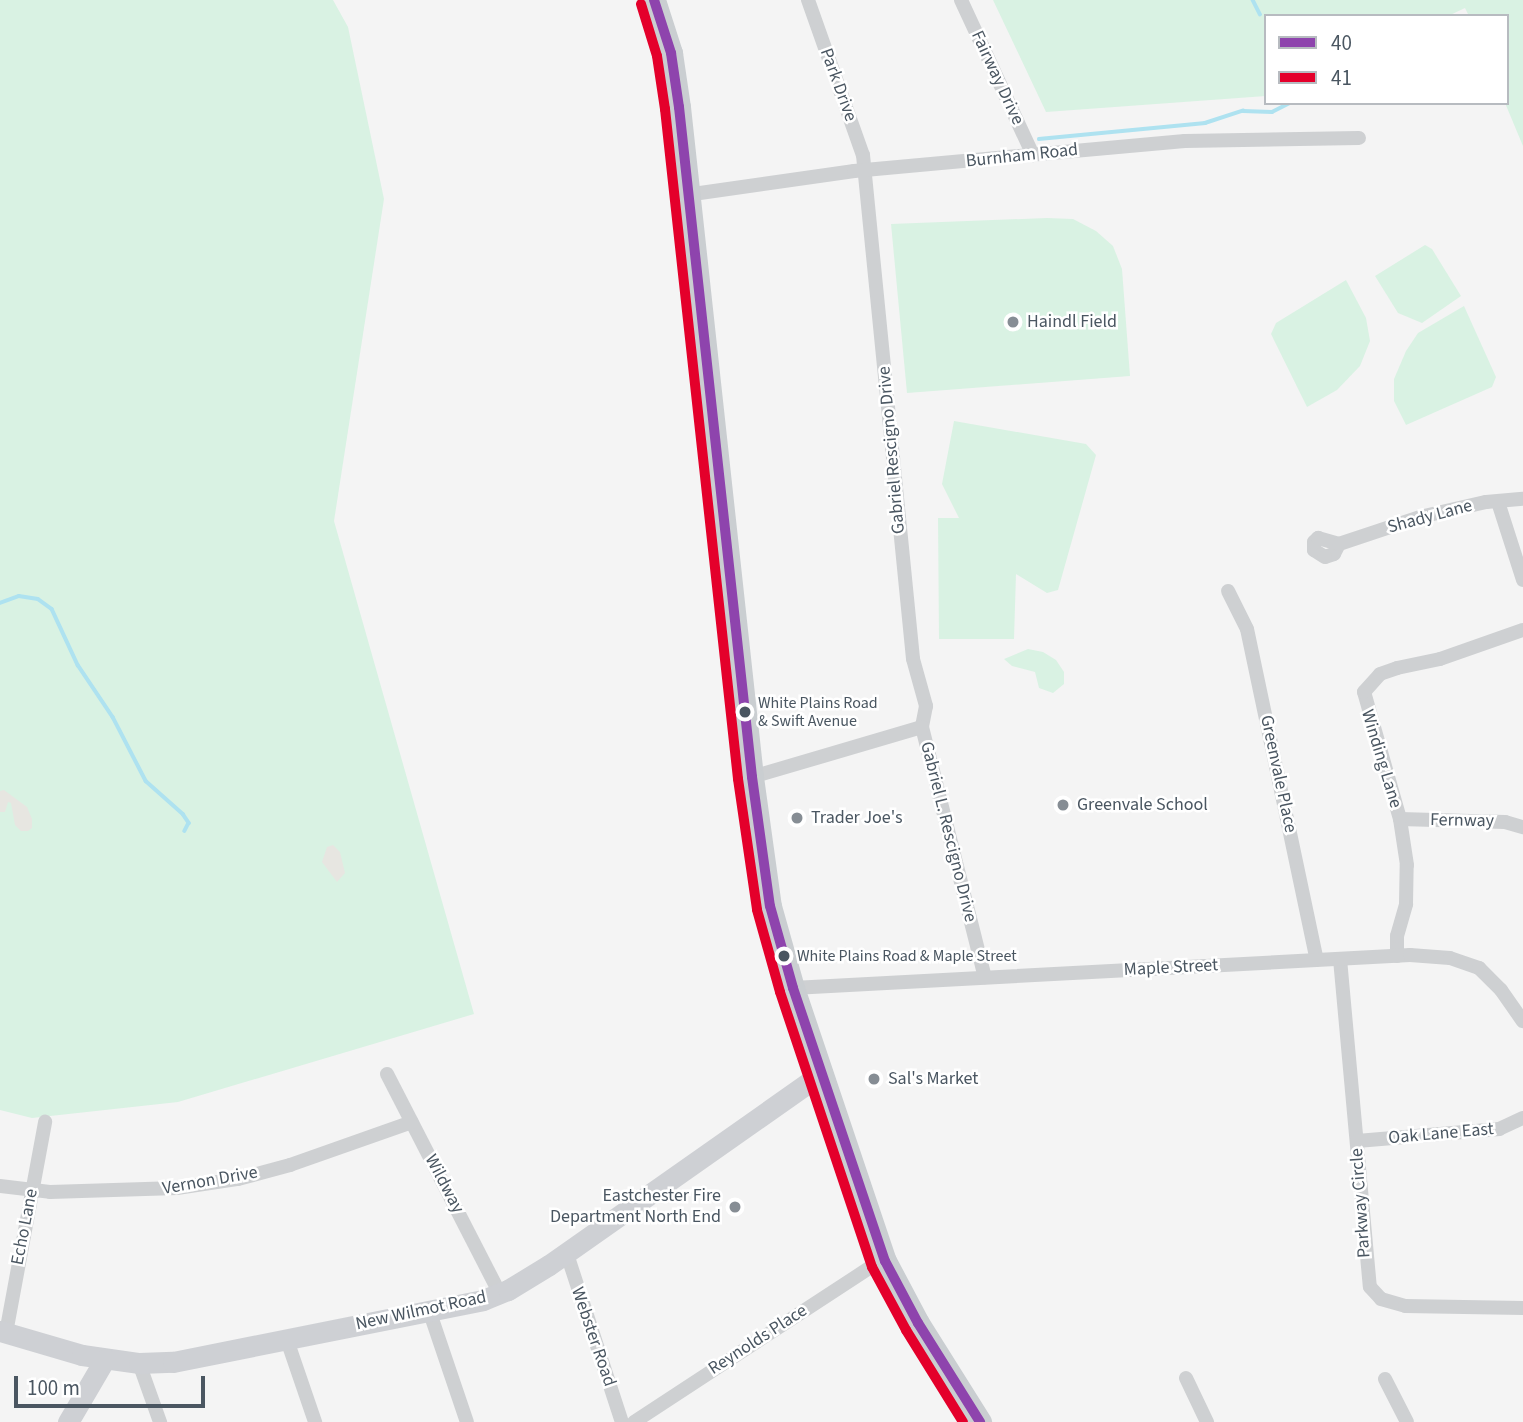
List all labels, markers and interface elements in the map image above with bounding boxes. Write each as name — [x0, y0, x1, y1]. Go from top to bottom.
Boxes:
legend — [1264, 14, 1509, 105]
street label: Fairway Drive — [966, 28, 1028, 128]
text: 40 — [1331, 28, 1352, 58]
street label: Park Drive — [815, 45, 861, 125]
text: 41 — [1331, 63, 1352, 93]
street label: Burnham Road — [965, 139, 1079, 173]
place label: Haindl Field — [1027, 311, 1117, 333]
marker: Haindl Field — [1005, 314, 1021, 330]
street label: Gabriel Rescigno Drive — [874, 365, 910, 535]
street label: Shady Lane — [1385, 495, 1475, 539]
place label: White Plains Road & Swift Avenue — [758, 693, 878, 731]
marker: White Plains Road & Swift Avenue — [738, 705, 752, 719]
street label: Winding Lane — [1356, 707, 1406, 811]
street label: Greenvale Place — [1255, 713, 1301, 835]
street label: Gabriel L. Rescigno Drive — [915, 740, 981, 924]
place label: Greenvale School — [1077, 794, 1208, 816]
marker: Greenvale School — [1055, 797, 1071, 813]
place label: Trader Joe's — [811, 807, 902, 829]
marker: Trader Joe's — [789, 810, 805, 826]
street label: Fernway — [1430, 810, 1494, 832]
place label: White Plains Road & Maple Street — [797, 946, 1017, 966]
marker: White Plains Road & Maple Street — [777, 949, 791, 963]
street label: Maple Street — [1123, 955, 1219, 981]
place label: Sal's Market — [888, 1068, 978, 1090]
marker: Sal's Market — [866, 1071, 882, 1087]
street label: Oak Lane East — [1387, 1119, 1495, 1149]
street label: Parkway Circle — [1346, 1147, 1376, 1259]
street label: Wildway — [420, 1151, 468, 1217]
street label: Vernon Drive — [161, 1162, 259, 1200]
place label: Eastchester Fire Department North End — [550, 1186, 721, 1228]
street label: Echo Lane — [7, 1187, 43, 1267]
marker: Eastchester Fire Department North End — [727, 1199, 743, 1215]
street label: Webster Road — [566, 1285, 620, 1389]
street label: New Wilmot Road — [354, 1287, 488, 1335]
street label: Reynolds Place — [705, 1300, 811, 1380]
scale bar — [18, 1362, 208, 1406]
text: 100 m — [27, 1373, 80, 1403]

